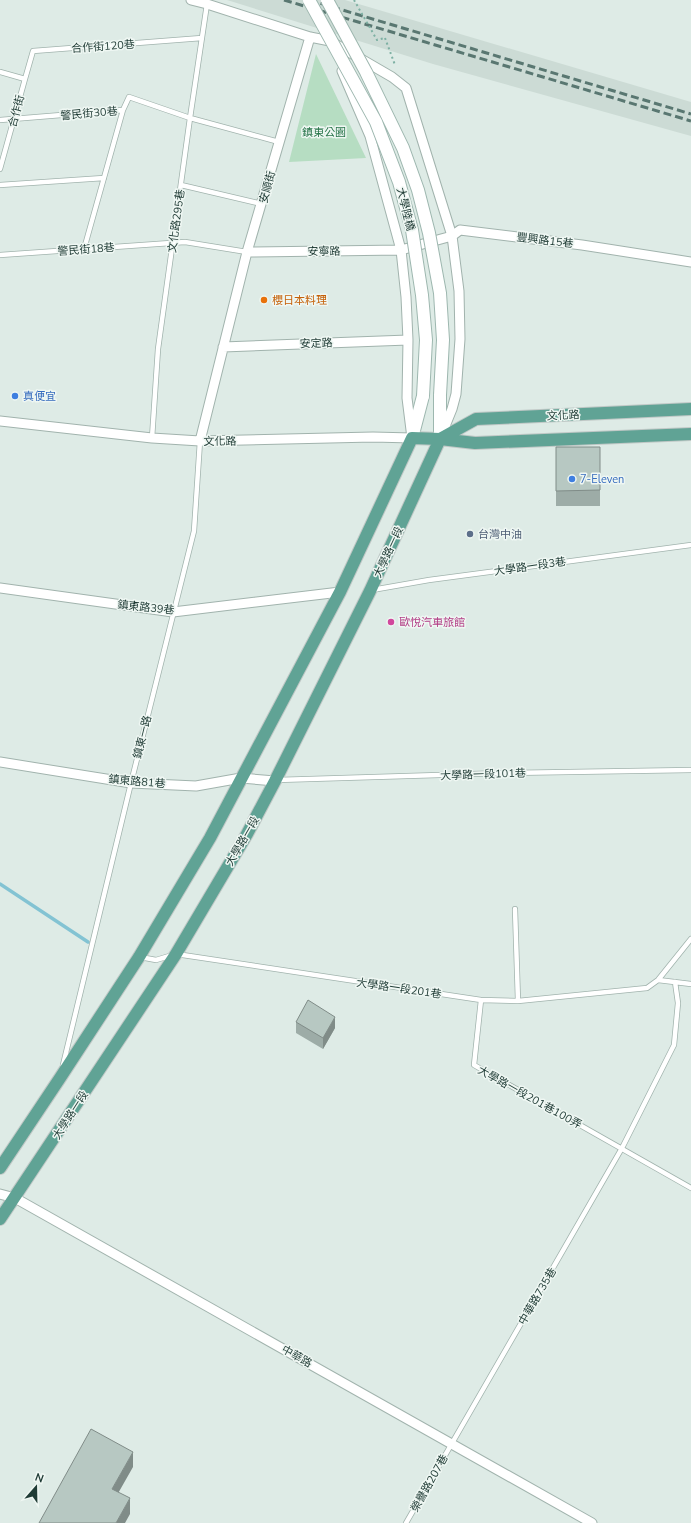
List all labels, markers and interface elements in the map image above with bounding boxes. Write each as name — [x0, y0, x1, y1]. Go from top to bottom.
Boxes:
street label: 合作街120巷 — [71, 37, 135, 56]
street label: 合作街 — [5, 93, 28, 129]
street label: 警民街30巷 — [60, 104, 118, 123]
park label: 鎮東公園 — [302, 125, 346, 140]
street label: 安順街 — [256, 169, 279, 205]
street label: 大學陸橋 — [393, 186, 418, 232]
street label: 文化路295巷 — [165, 188, 188, 254]
street label: 豐興路15巷 — [516, 230, 574, 251]
street label: 警民街18巷 — [57, 240, 115, 259]
street label: 安寧路 — [307, 244, 341, 259]
place label: 櫻日本料理 — [272, 293, 327, 308]
marker: 櫻日本料理 — [259, 295, 269, 305]
street label: 安定路 — [299, 335, 333, 352]
place label: 真便宜 — [23, 389, 56, 404]
marker: 真便宜 — [10, 391, 20, 401]
street label: 文化路 — [546, 407, 580, 424]
street label: 文化路 — [203, 434, 237, 449]
place label: 7-Eleven — [580, 472, 624, 487]
marker: 7-Eleven — [567, 474, 577, 484]
street label: 大學路一段 — [370, 524, 407, 580]
place label: 台灣中油 — [478, 527, 522, 542]
marker: 台灣中油 — [465, 529, 475, 539]
street label: 大學路一段3巷 — [493, 554, 567, 579]
street label: 鎮東路39巷 — [117, 597, 175, 618]
place label: 歐悅汽車旅館 — [399, 615, 465, 630]
marker: 歐悅汽車旅館 — [386, 617, 396, 627]
street label: 鎮東一路 — [130, 714, 155, 760]
street label: 大學路一段101巷 — [440, 766, 526, 783]
street label: 鎮東路81巷 — [108, 772, 166, 791]
street label: 大學路一段 — [222, 814, 263, 869]
street label: 大學路一段201巷 — [355, 975, 442, 1002]
street label: 大學路一段201巷100弄 — [475, 1063, 584, 1132]
street label: 大學路一段 — [49, 1088, 92, 1142]
street label: 中華路735巷 — [515, 1265, 560, 1328]
street label: 中華路 — [279, 1342, 315, 1371]
street label: 榮譽路207巷 — [407, 1452, 451, 1515]
north arrow — [16, 1467, 56, 1507]
text: N — [33, 1470, 46, 1487]

